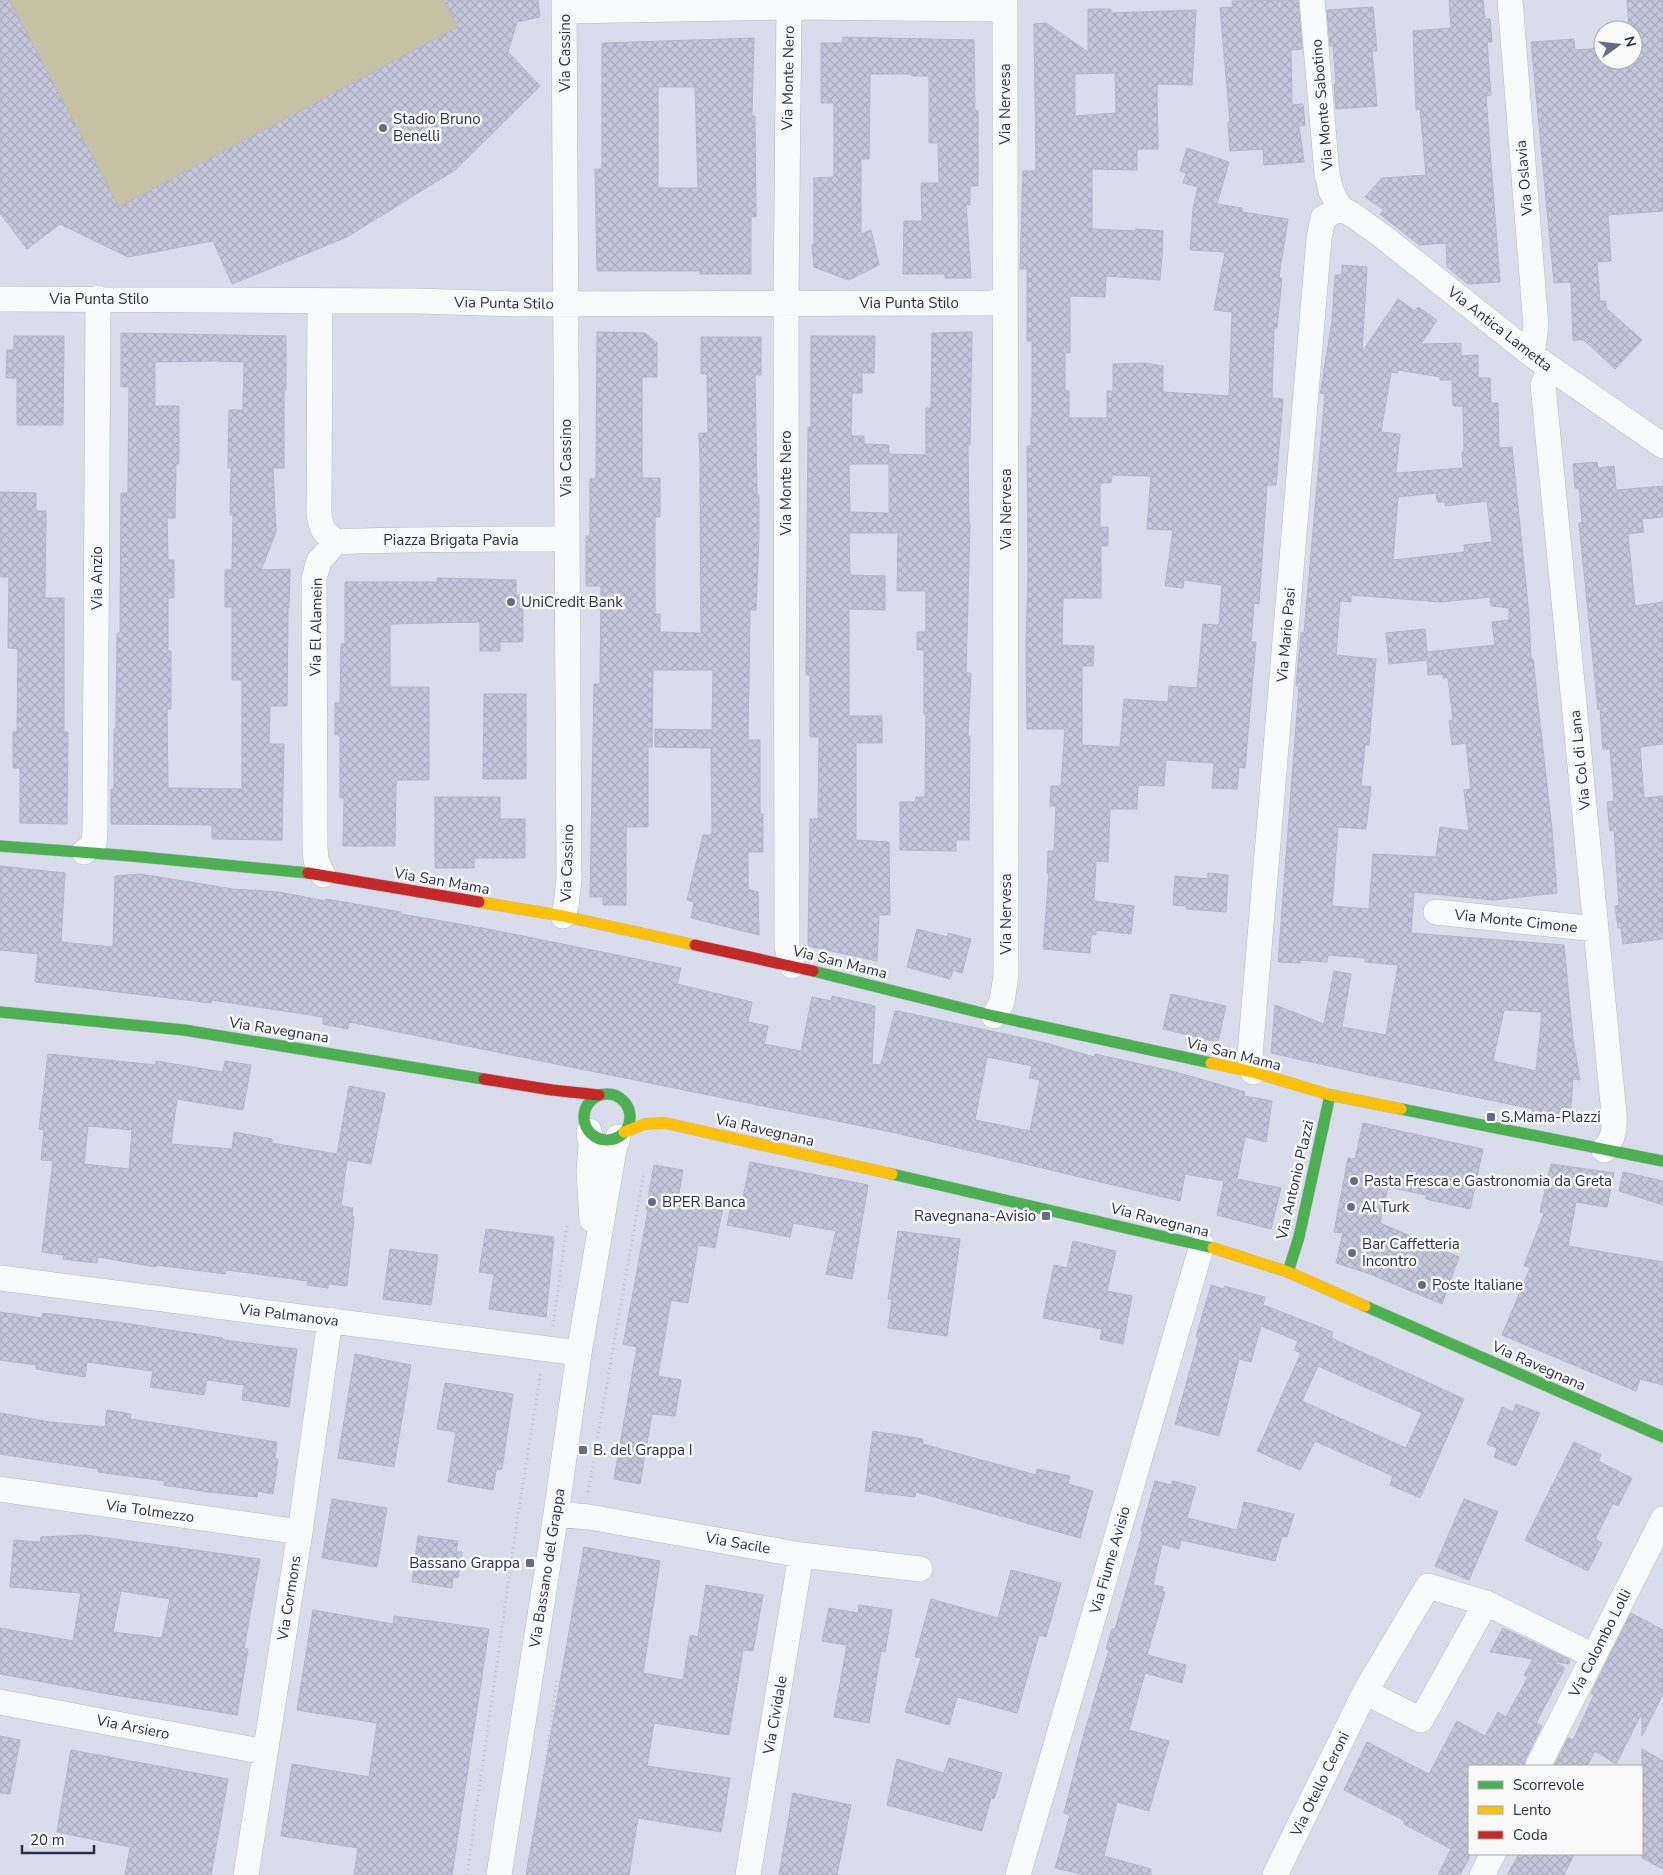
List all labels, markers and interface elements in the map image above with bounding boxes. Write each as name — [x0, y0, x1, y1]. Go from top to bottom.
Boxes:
street label: Via Cassino — [555, 14, 575, 93]
north arrow — [1593, 20, 1643, 70]
street label: Via Monte Nero — [777, 25, 799, 132]
text: N — [1620, 34, 1641, 49]
street label: Via Monte Sabotino — [1306, 38, 1338, 173]
street label: Via Nervesa — [995, 63, 1015, 146]
place label: Stadio Bruno Benelli — [393, 109, 481, 146]
marker: Stadio Bruno Benelli — [377, 122, 389, 134]
street label: Via Oslavia — [1511, 139, 1537, 218]
street label: Via Antica Lametta — [1443, 281, 1556, 376]
street label: Via Punta Stilo — [48, 289, 149, 309]
street label: Via Punta Stilo — [453, 292, 554, 314]
street label: Via Punta Stilo — [858, 293, 959, 313]
street label: Via Cassino — [556, 419, 576, 498]
street label: Via Monte Nero — [776, 430, 796, 537]
street label: Via Nervesa — [996, 468, 1016, 551]
street label: Piazza Brigata Pavia — [383, 530, 519, 550]
street label: Via Anzio — [87, 546, 107, 611]
street label: Via El Alamein — [305, 577, 327, 678]
street label: Via Mario Pasi — [1272, 587, 1300, 684]
place label: UniCredit Bank — [521, 592, 623, 612]
marker: UniCredit Bank — [505, 596, 517, 608]
street label: Via Col di Lana — [1565, 709, 1595, 812]
street label: Via Cassino — [556, 824, 578, 903]
street label: Via San Mama — [392, 863, 491, 899]
street label: Via Nervesa — [996, 873, 1016, 956]
street label: Via Monte Cimone — [1453, 904, 1579, 937]
street label: Via San Mama — [790, 940, 889, 983]
street label: Via Ravegnana — [227, 1012, 330, 1048]
street label: Via San Mama — [1184, 1032, 1283, 1075]
place label: S.Mama-Plazzi — [1501, 1107, 1601, 1127]
street label: Via Ravegnana — [713, 1109, 816, 1151]
marker: S.Mama-Plazzi — [1485, 1111, 1497, 1123]
street label: Via Antonio Plazzi — [1271, 1118, 1318, 1243]
place label: Pasta Fresca e Gastronomia da Greta — [1364, 1171, 1612, 1191]
marker: Pasta Fresca e Gastronomia da Greta — [1348, 1175, 1360, 1187]
place label: BPER Banca — [662, 1192, 746, 1212]
marker: BPER Banca — [646, 1196, 658, 1208]
place label: Al Turk — [1361, 1197, 1410, 1217]
street label: Via Ravegnana — [1108, 1198, 1211, 1242]
marker: Al Turk — [1345, 1201, 1357, 1213]
place label: Ravegnana-Avisio — [914, 1206, 1036, 1226]
marker: Ravegnana-Avisio — [1040, 1210, 1052, 1222]
place label: Bar Caffetteria Incontro — [1362, 1234, 1460, 1271]
marker: Bar Caffetteria Incontro — [1346, 1247, 1358, 1259]
place label: Poste Italiane — [1432, 1275, 1523, 1295]
marker: Poste Italiane — [1416, 1279, 1428, 1291]
street label: Via Palmanova — [237, 1299, 340, 1331]
street label: Via Ravegnana — [1488, 1336, 1589, 1396]
place label: B. del Grappa I — [593, 1440, 693, 1460]
marker: B. del Grappa I — [577, 1444, 589, 1456]
street label: Via Bassano del Grappa — [524, 1487, 570, 1650]
street label: Via Tolmezzo — [103, 1495, 196, 1527]
street label: Via Fiume Avisio — [1085, 1504, 1135, 1617]
street label: Via Sacile — [703, 1527, 772, 1559]
place label: Bassano Grappa — [409, 1553, 520, 1573]
street label: Via Cormons — [272, 1554, 306, 1643]
marker: Bassano Grappa — [524, 1557, 536, 1569]
street label: Via Colombo Lolli — [1564, 1586, 1636, 1701]
street label: Via Cividale — [758, 1674, 792, 1757]
street label: Via Arsiero — [94, 1710, 171, 1744]
street label: Via Otello Ceroni — [1285, 1728, 1354, 1841]
legend — [1468, 1765, 1643, 1855]
text: Scorrevole — [1513, 1775, 1584, 1795]
text: Lento — [1513, 1800, 1551, 1820]
scale bar — [22, 1822, 95, 1854]
text: Coda — [1513, 1825, 1548, 1845]
text: 20 m — [30, 1830, 65, 1850]

